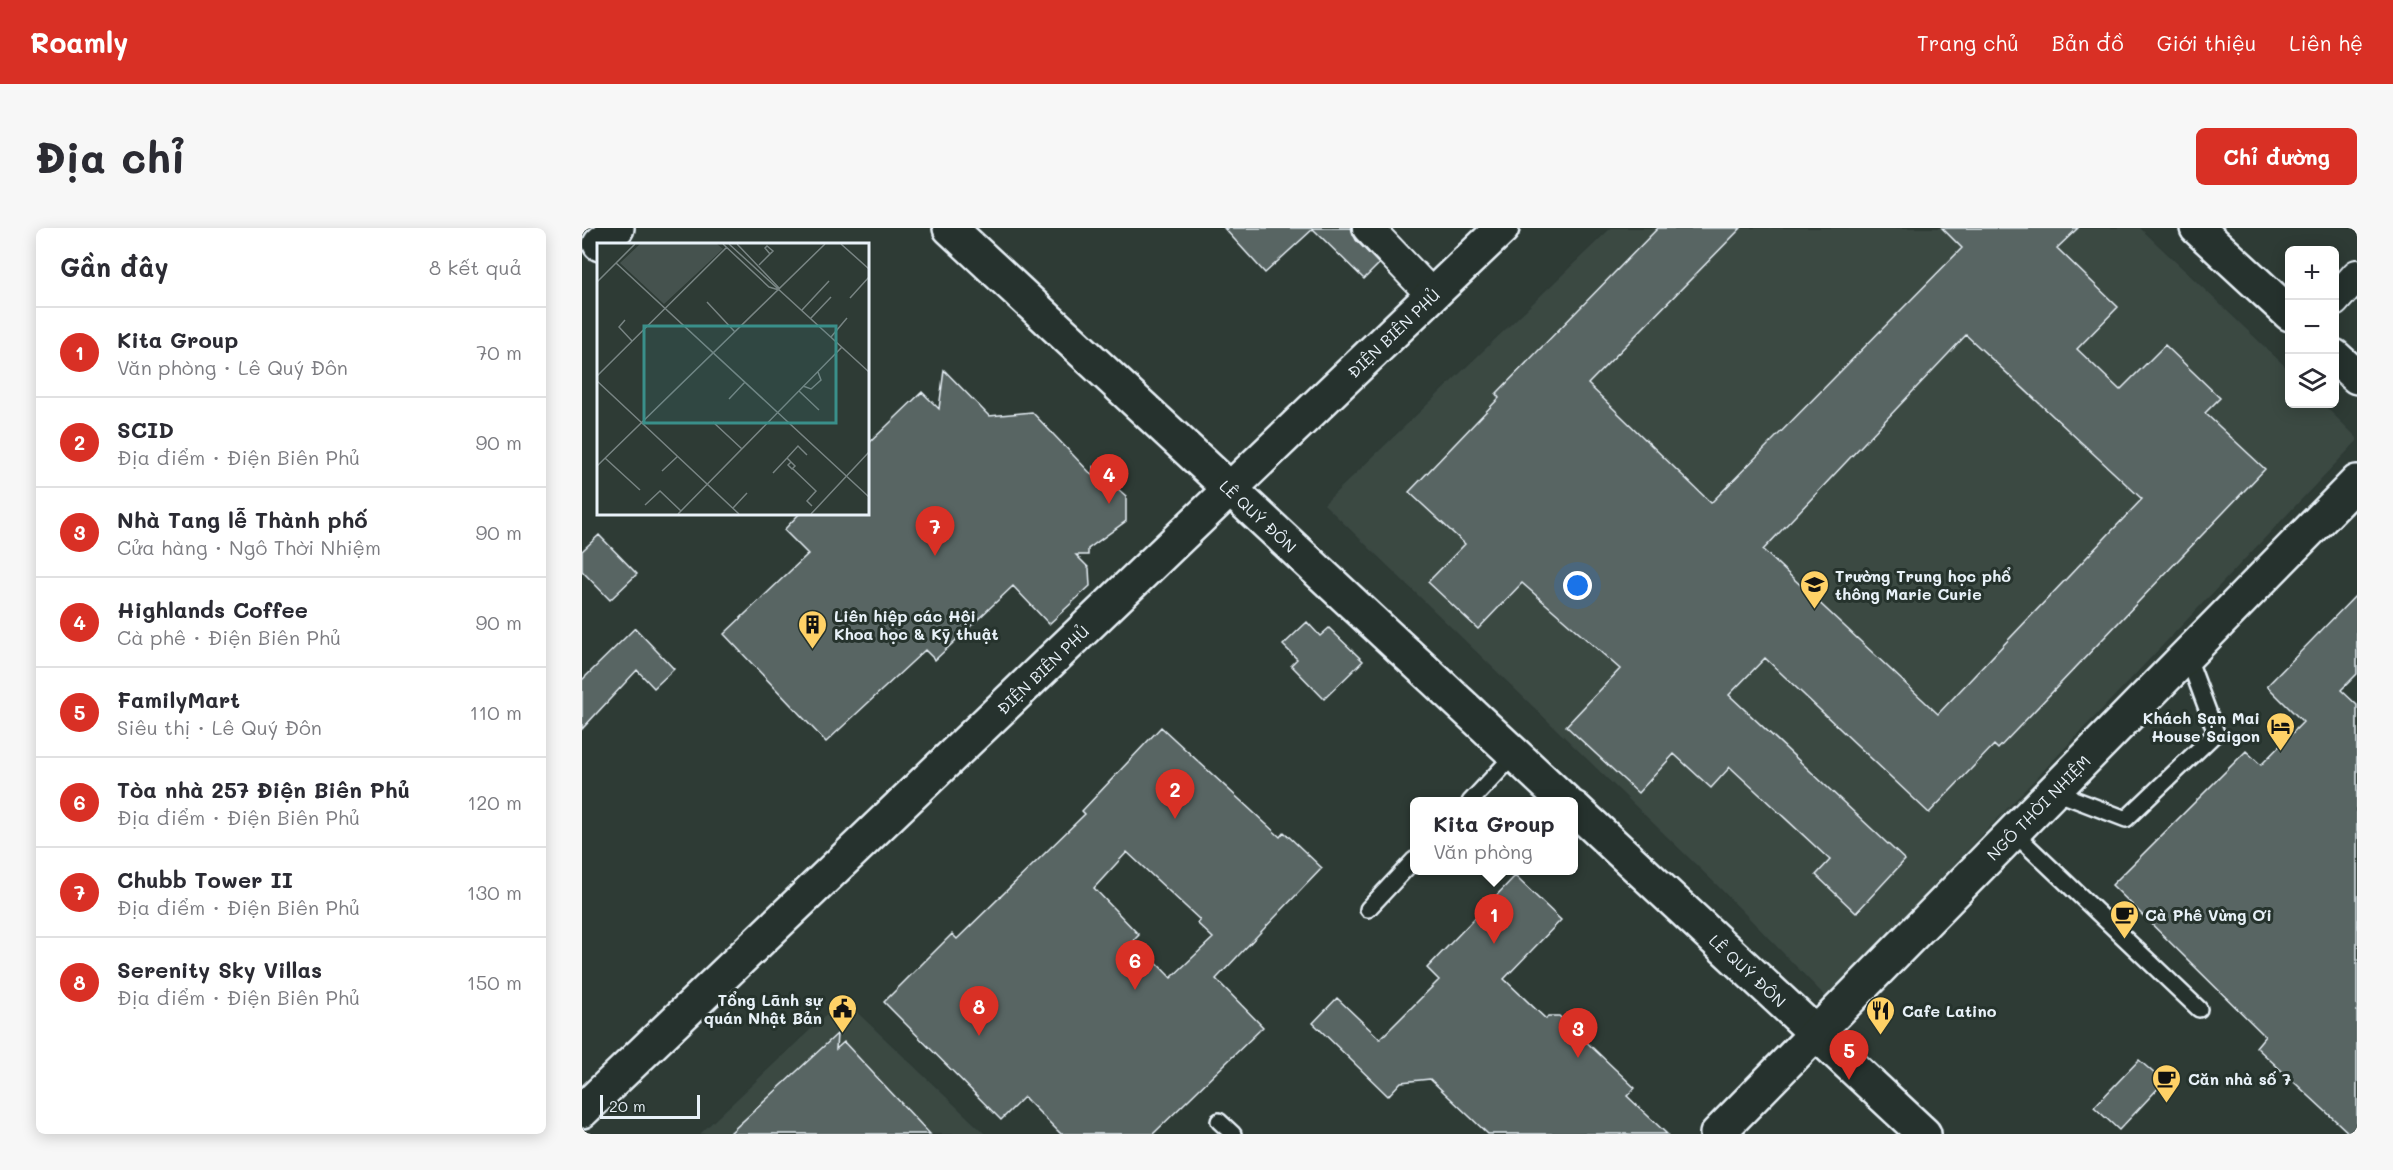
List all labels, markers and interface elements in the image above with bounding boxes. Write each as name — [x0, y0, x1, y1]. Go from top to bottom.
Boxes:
text: Roamly — [30, 24, 129, 60]
text: Trang chủ — [1917, 29, 2019, 56]
text: Bản đồ — [2052, 29, 2124, 56]
text: Giới thiệu — [2157, 29, 2256, 56]
text: Liên hệ — [2289, 29, 2363, 56]
button: Chỉ đường — [2196, 128, 2357, 185]
text: Địa chỉ — [36, 129, 185, 184]
inset map — [597, 243, 868, 514]
map controls — [2285, 246, 2339, 408]
button: + — [2285, 246, 2339, 300]
text: Gần đây — [60, 250, 169, 284]
text: 8 kết quả — [429, 254, 522, 280]
street label: ĐIỆN BIÊN PHỦ — [1343, 284, 1443, 382]
button: − — [2285, 300, 2339, 354]
text: Kita Group — [117, 325, 238, 354]
text: 1 — [75, 339, 84, 365]
text: 70 m — [476, 339, 522, 365]
text: Văn phòng · Lê Quý Đôn — [117, 354, 348, 380]
button: layers — [2285, 354, 2339, 408]
text: SCID — [117, 415, 174, 444]
text: 2 — [74, 429, 85, 455]
text: 90 m — [476, 429, 522, 455]
text: Địa điểm · Điện Biên Phủ — [117, 444, 360, 470]
pin: 4 — [1090, 454, 1128, 504]
street label: LÊ QUÝ ĐÔN — [1216, 475, 1302, 557]
text: Nhà Tang lễ Thành phố — [117, 505, 368, 534]
pin: 7 — [916, 506, 954, 556]
text: 3 — [74, 519, 86, 545]
text: 90 m — [476, 519, 522, 545]
text: Cửa hàng · Ngô Thời Nhiệm — [117, 534, 381, 560]
place label: Trường Trung học phổ thông Marie Curie — [1835, 565, 2011, 604]
school or university icon: Trường Trung học phổ thông Marie Curie — [1798, 568, 1830, 610]
your location — [1563, 571, 1592, 600]
text: Highlands Coffee — [117, 595, 308, 624]
place label: Liên hiệp các Hội Khoa học & Kỹ thuật — [834, 605, 999, 644]
building icon: Liên hiệp các Hội Khoa học & Kỹ thuật — [797, 608, 829, 650]
text: 4 — [73, 609, 86, 635]
text: 90 m — [476, 609, 522, 635]
street label: ĐIỆN BIÊN PHỦ — [992, 620, 1093, 718]
text: Cà phê · Điện Biên Phủ — [117, 624, 341, 650]
text: FamilyMart — [117, 685, 240, 714]
text: 5 — [74, 699, 85, 725]
text: 110 m — [469, 699, 522, 725]
place label: Khách Sạn Mai House Saigon — [2143, 707, 2260, 746]
hotel icon: Khách Sạn Mai House Saigon — [2265, 710, 2297, 752]
text: Siêu thị · Lê Quý Đôn — [117, 714, 322, 740]
street label: NGÔ THỜI NHIỆM — [1982, 750, 2094, 864]
pin: 2 — [1156, 770, 1194, 819]
text: Tòa nhà 257 Điện Biên Phủ — [117, 775, 410, 804]
text: 6 — [73, 789, 86, 815]
text: 120 m — [467, 789, 522, 815]
popup — [1410, 797, 1578, 875]
text: Địa điểm · Điện Biên Phủ — [117, 804, 360, 830]
text: Kita Group — [1433, 809, 1555, 838]
text: Văn phòng — [1433, 838, 1533, 864]
text: Chubb Tower II — [117, 865, 293, 894]
text: 7 — [74, 879, 85, 905]
text: 130 m — [467, 879, 522, 905]
text: Địa điểm · Điện Biên Phủ — [117, 894, 360, 920]
pin: 1 — [1474, 894, 1514, 944]
cafe icon: Cà Phê Vừng Ơi — [2108, 898, 2140, 940]
place label: Cà Phê Vừng Ơi — [2145, 904, 2272, 925]
street label: LÊ QUÝ ĐÔN — [1705, 929, 1791, 1011]
pin: 6 — [1116, 940, 1154, 990]
text: Serenity Sky Villas — [117, 955, 322, 984]
text: 8 — [73, 969, 86, 995]
text: 150 m — [467, 969, 522, 995]
text: Địa điểm · Điện Biên Phủ — [117, 984, 360, 1010]
pin: 8 — [960, 986, 998, 1036]
place label: Tổng Lãnh sự quán Nhật Bản — [704, 989, 824, 1028]
public building icon: Tổng Lãnh sự quán Nhật Bản — [827, 992, 859, 1034]
restaurant icon: Cafe Latino — [1865, 994, 1897, 1036]
place label: Cafe Latino — [1902, 1000, 1997, 1021]
pin: 3 — [1558, 1008, 1598, 1058]
pin: 5 — [1830, 1030, 1868, 1080]
cafe icon: Căn nhà số 7 — [2151, 1062, 2183, 1104]
place label: Căn nhà số 7 — [2188, 1068, 2291, 1089]
scale bar — [600, 1092, 700, 1120]
text: 20 m — [609, 1095, 646, 1116]

